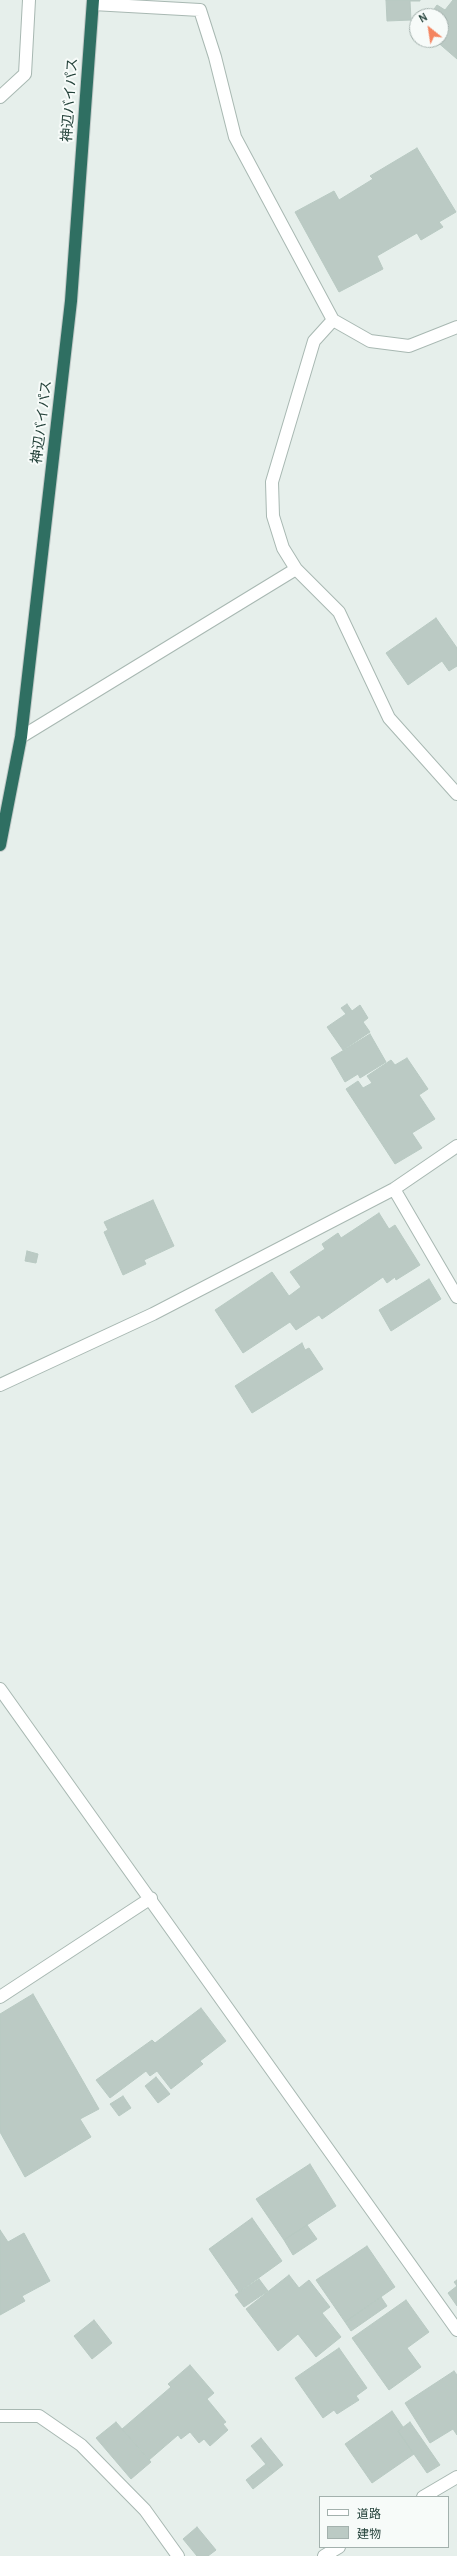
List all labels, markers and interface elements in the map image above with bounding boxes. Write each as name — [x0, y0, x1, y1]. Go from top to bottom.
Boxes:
north arrow — [409, 8, 449, 48]
text: N — [417, 10, 430, 26]
street label: 神辺バイパス — [59, 58, 81, 142]
street label: 神辺バイパス — [29, 379, 55, 465]
legend — [319, 2496, 449, 2548]
text: 道路 — [357, 2507, 381, 2521]
text: 建物 — [357, 2527, 381, 2541]

